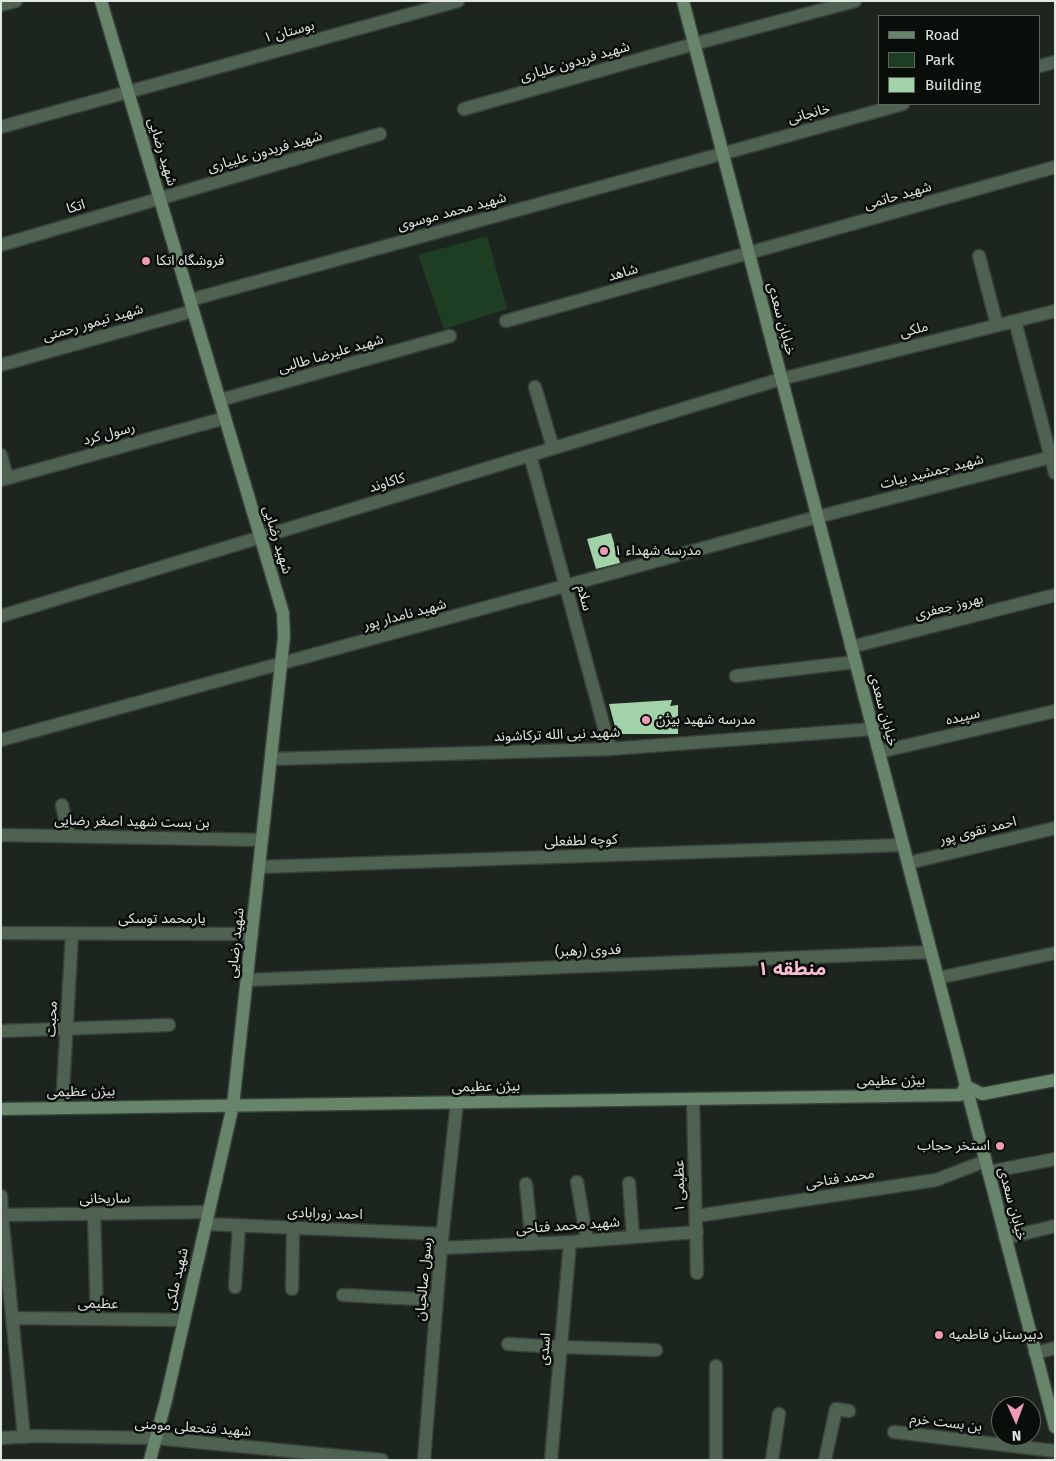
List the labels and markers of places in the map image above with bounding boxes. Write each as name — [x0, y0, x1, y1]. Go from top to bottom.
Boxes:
place label: فروشگاه اتکا — [156, 253, 224, 269]
marker: فروشگاه اتکا — [140, 255, 152, 267]
place label: مدرسه شهداء ۱ — [614, 543, 701, 559]
marker: مدرسه شهداء ۱ — [598, 545, 610, 557]
place label: مدرسه شهید بیژن — [656, 712, 756, 728]
marker: مدرسه شهید بیژن — [640, 714, 652, 726]
place label: استخر حجاب — [917, 1138, 990, 1154]
marker: استخر حجاب — [994, 1140, 1006, 1152]
place label: دبیرستان فاطمیه — [949, 1327, 1043, 1343]
marker: دبیرستان فاطمیه — [933, 1329, 945, 1341]

